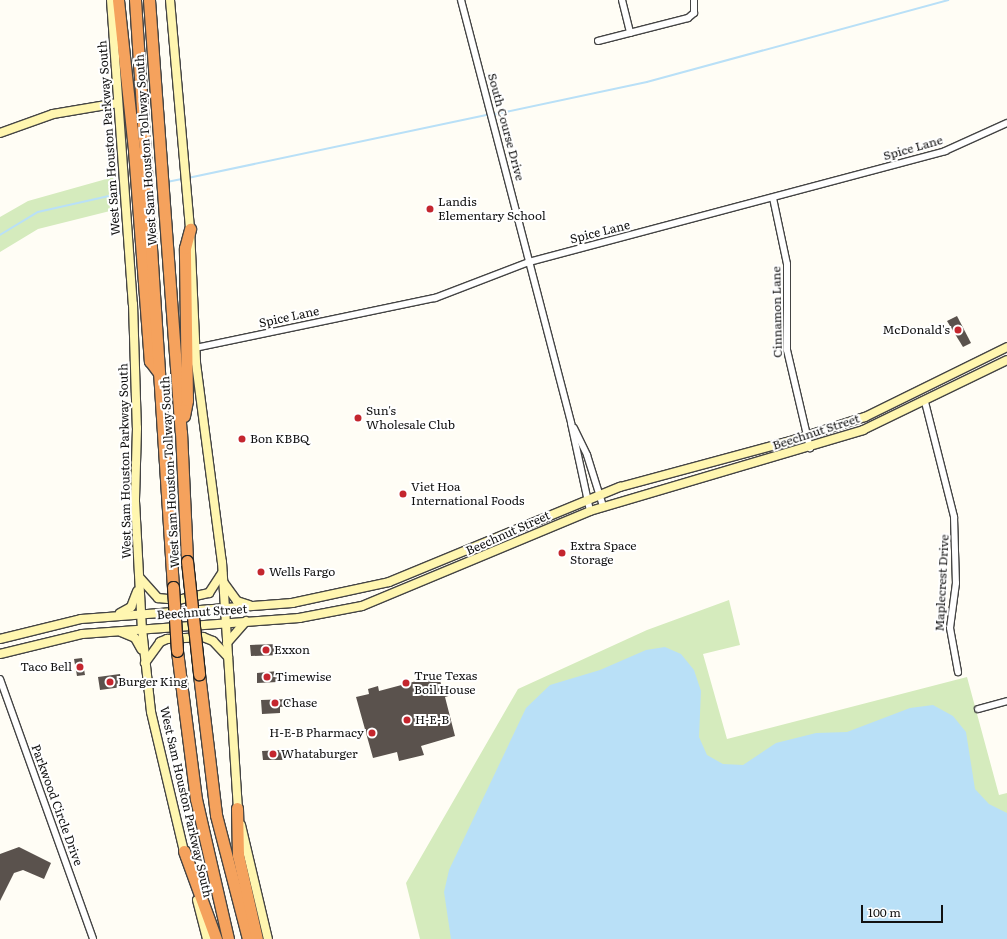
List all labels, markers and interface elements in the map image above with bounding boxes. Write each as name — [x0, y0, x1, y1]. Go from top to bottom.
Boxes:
street label: West Sam Houston Parkway South — [95, 40, 123, 236]
street label: West Sam Houston Tollway South — [132, 54, 160, 246]
street label: South Course Drive — [485, 72, 527, 182]
street label: Spice Lane — [882, 133, 944, 163]
place label: Landis Elementary School — [438, 195, 546, 223]
marker: Landis Elementary School — [425, 204, 435, 214]
street label: Spice Lane — [569, 218, 631, 246]
street label: Cinnamon Lane — [769, 266, 785, 358]
street label: Spice Lane — [258, 304, 320, 330]
place label: McDonald's — [883, 323, 950, 337]
marker: McDonald's — [953, 325, 963, 335]
street label: West Sam Houston Parkway South — [116, 363, 134, 559]
street label: West Sam Houston Tollway South — [158, 376, 182, 568]
place label: Sun's Wholesale Club — [366, 404, 455, 432]
street label: Beechnut Street — [771, 411, 861, 453]
marker: Sun's Wholesale Club — [353, 413, 363, 423]
place label: Bon KBBQ — [250, 432, 309, 446]
marker: Bon KBBQ — [237, 434, 247, 444]
place label: Viet Hoa International Foods — [411, 480, 524, 508]
marker: Viet Hoa International Foods — [398, 489, 408, 499]
street label: Beechnut Street — [464, 508, 552, 558]
street label: Maplecrest Drive — [932, 534, 952, 632]
place label: Extra Space Storage — [570, 539, 637, 567]
marker: Extra Space Storage — [557, 548, 567, 558]
place label: Wells Fargo — [269, 565, 335, 579]
marker: Wells Fargo — [256, 567, 266, 577]
street label: Beechnut Street — [156, 602, 248, 622]
place label: Exxon — [274, 643, 310, 657]
marker: Exxon — [261, 645, 271, 655]
place label: Taco Bell — [20, 660, 72, 674]
marker: Taco Bell — [75, 662, 85, 672]
place label: True Texas Boil House — [414, 669, 477, 697]
place label: Timewise — [275, 670, 331, 684]
marker: Timewise — [262, 672, 272, 682]
place label: Burger King — [118, 675, 188, 689]
marker: Burger King — [105, 677, 115, 687]
marker: True Texas Boil House — [401, 678, 411, 688]
place label: Chase — [283, 696, 317, 710]
marker: Chase — [270, 698, 280, 708]
street label: West Sam Houston Parkway South — [157, 705, 215, 899]
place label: H-E-B — [415, 713, 449, 727]
marker: H-E-B — [402, 715, 412, 725]
place label: H-E-B Pharmacy — [269, 726, 364, 740]
marker: H-E-B Pharmacy — [367, 728, 377, 738]
street label: Parkwood Circle Drive — [28, 742, 86, 868]
place label: Whataburger — [281, 747, 358, 761]
marker: Whataburger — [268, 749, 278, 759]
scale bar — [863, 897, 945, 923]
text: 100 m — [868, 903, 901, 921]

